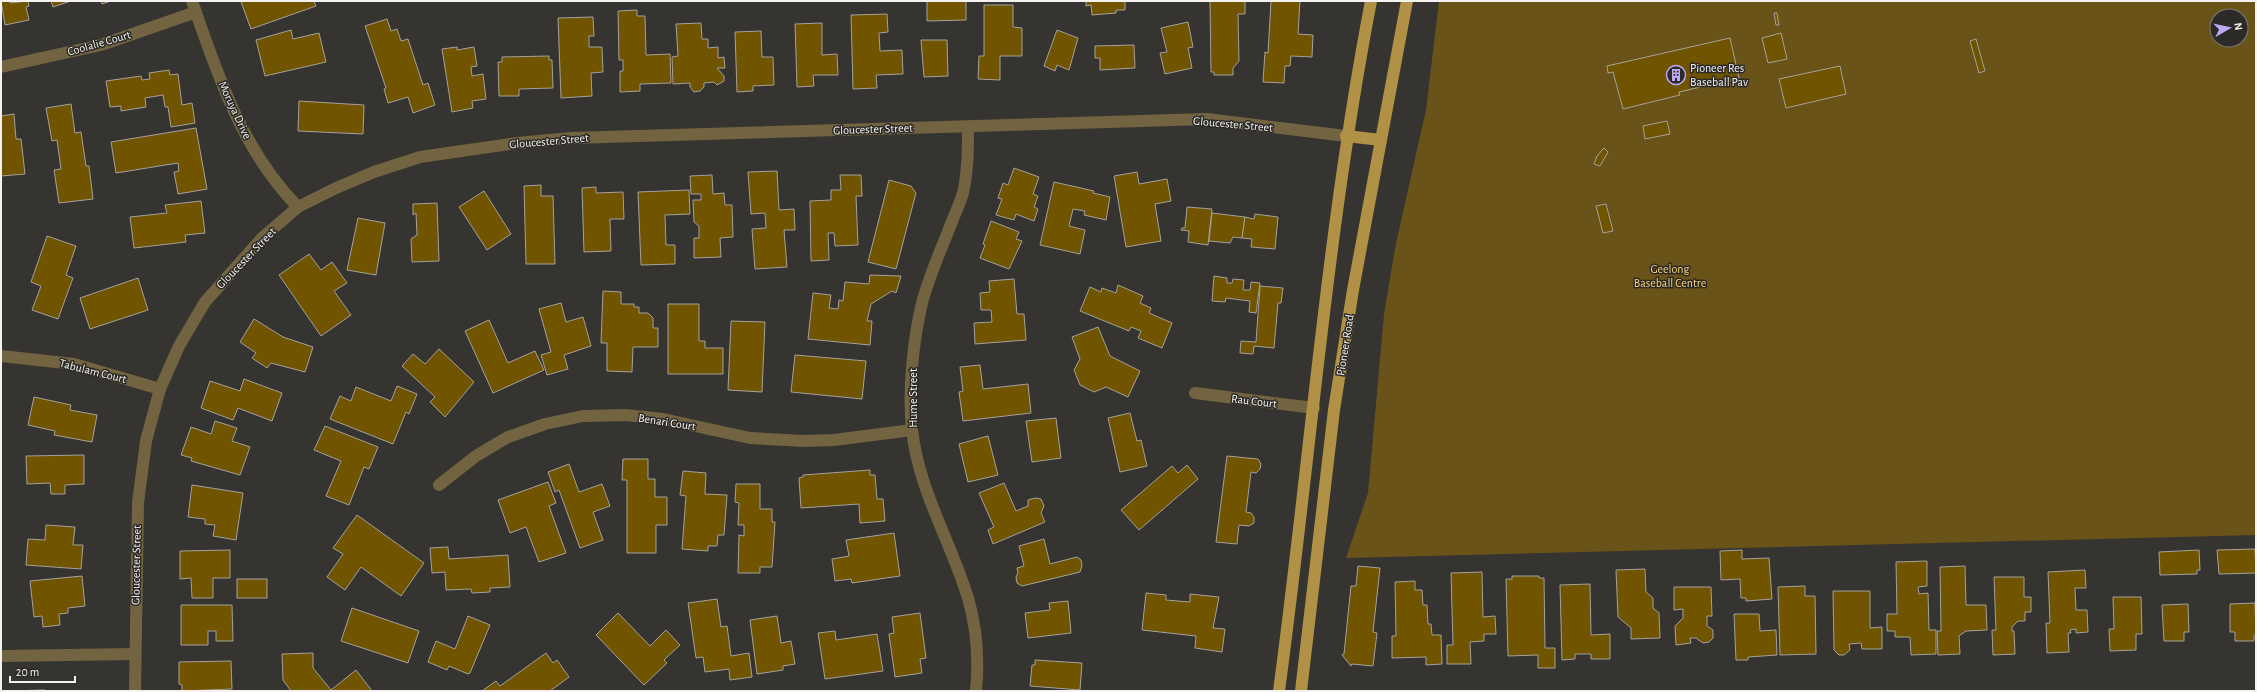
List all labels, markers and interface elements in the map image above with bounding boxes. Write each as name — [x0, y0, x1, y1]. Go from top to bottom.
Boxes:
north arrow — [2209, 8, 2249, 48]
text: N — [2232, 22, 2244, 31]
street label: Coolalie Court — [66, 28, 132, 58]
place label: Pioneer Res Baseball Pav — [1690, 62, 1748, 88]
building icon: Pioneer Res Baseball Pav — [1665, 64, 1687, 86]
street label: Moruya Drive — [215, 79, 254, 141]
street label: Gloucester Street — [1193, 115, 1274, 133]
street label: Gloucester Street — [833, 122, 913, 136]
street label: Gloucester Street — [509, 132, 590, 150]
street label: Gloucester Street — [214, 225, 278, 291]
park label: Geelong Baseball Centre — [1634, 263, 1706, 289]
street label: Pioneer Road — [1334, 313, 1356, 377]
street label: Tabulam Court — [58, 357, 128, 385]
street label: Hume Street — [907, 368, 919, 428]
street label: Rau Court — [1231, 392, 1278, 410]
street label: Benari Court — [637, 412, 697, 432]
street label: Gloucester Street — [129, 525, 143, 605]
scale bar — [10, 658, 75, 684]
text: 20 m — [16, 666, 39, 678]

